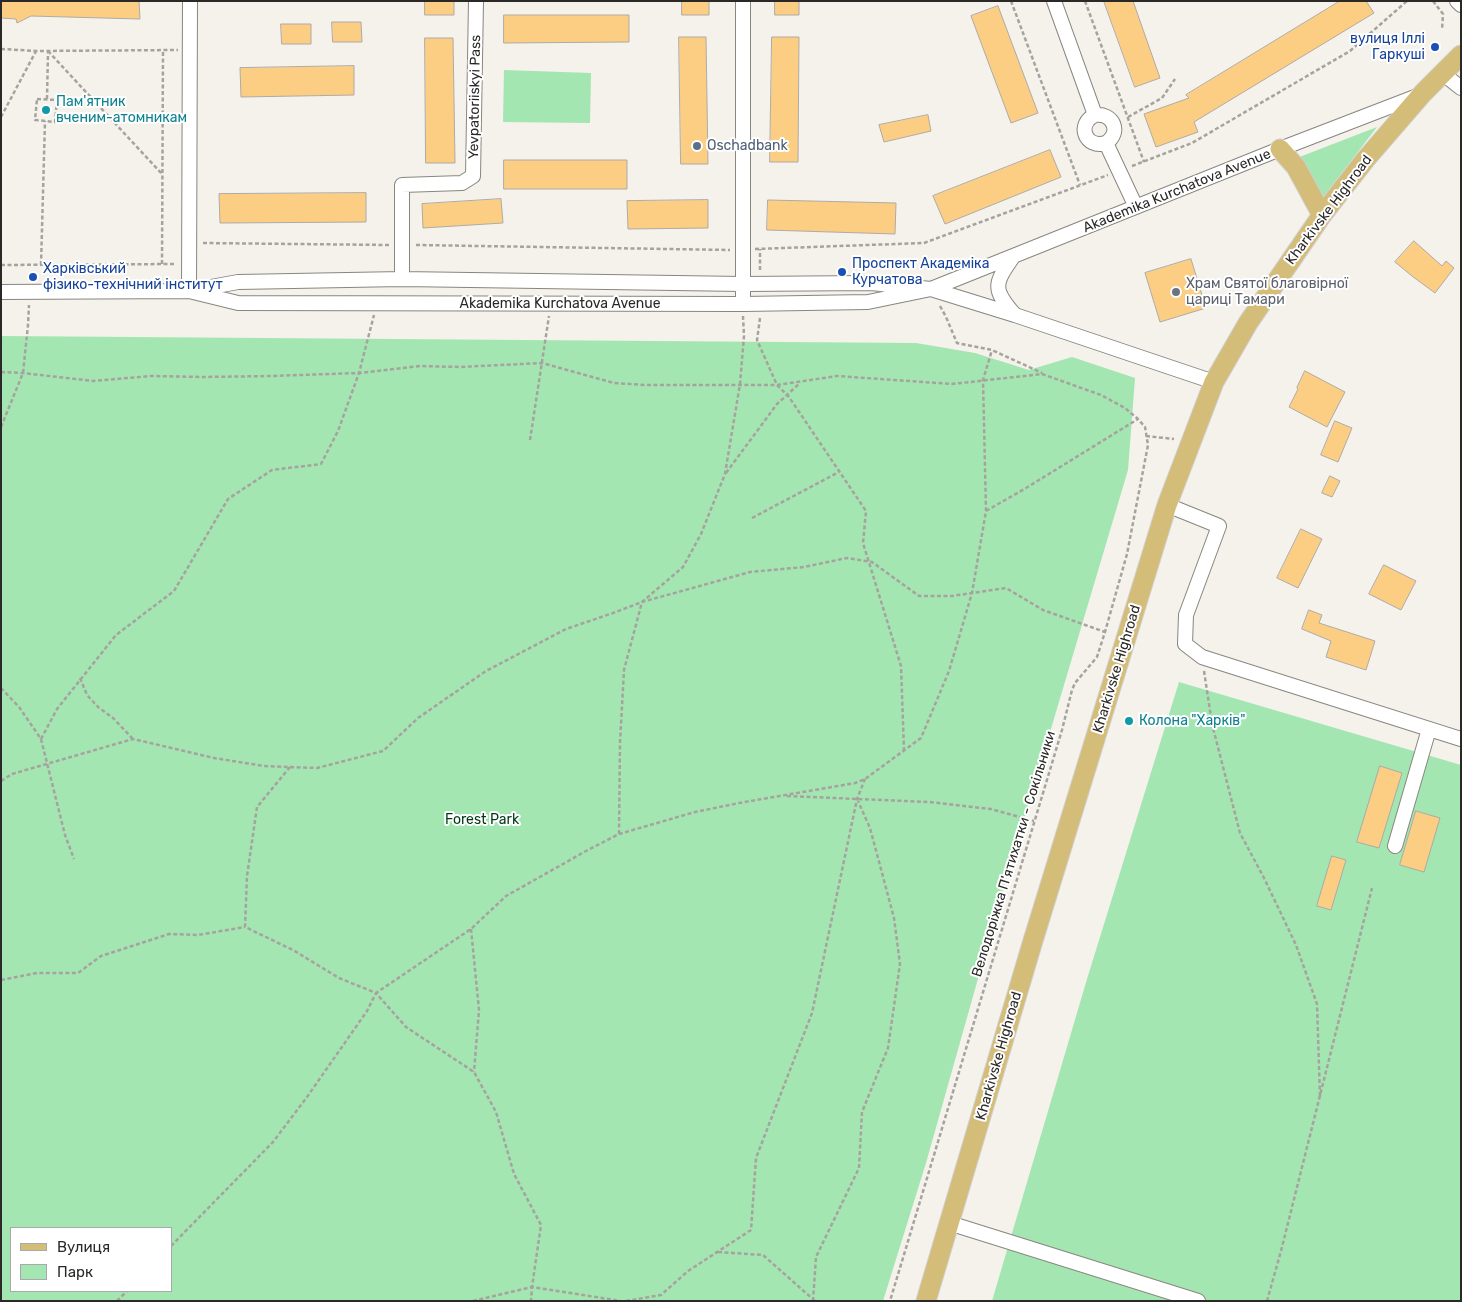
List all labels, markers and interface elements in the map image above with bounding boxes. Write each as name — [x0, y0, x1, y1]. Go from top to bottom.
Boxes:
place label: вулиця Іллі Гаркуші — [1350, 31, 1425, 64]
street label: Yevpatoriiskyi Pass — [466, 35, 484, 159]
marker: вулиця Іллі Гаркуші — [1429, 41, 1441, 53]
place label: Пам'ятник вченим-атомникам — [56, 94, 187, 126]
marker: Пам'ятник вченим-атомникам — [40, 104, 52, 116]
place label: Oschadbank — [707, 138, 788, 154]
marker: Oschadbank — [691, 140, 703, 152]
street label: Akademika Kurchatova Avenue — [1081, 146, 1273, 236]
street label: Kharkivske Highroad — [1282, 152, 1376, 268]
place label: Проспект Академіка Курчатова — [852, 256, 989, 288]
place label: Харківський фізико-технічний інститут — [43, 261, 223, 294]
marker: Проспект Академіка Курчатова — [836, 266, 848, 278]
marker: Харківський фізико-технічний інститут — [27, 271, 39, 283]
place label: Храм Святої благовірної цариці Тамари — [1186, 276, 1348, 308]
marker: Храм Святої благовірної цариці Тамари — [1170, 286, 1182, 298]
street label: Akademika Kurchatova Avenue — [460, 296, 660, 312]
street label: Kharkivske Highroad — [1090, 603, 1144, 735]
place label: Колона "Харків" — [1139, 713, 1245, 729]
marker: Колона "Харків" — [1123, 715, 1135, 727]
street label: Велодоріжка П'ятихатки - Сокільники — [969, 729, 1059, 979]
park label: Forest Park — [445, 812, 519, 828]
street label: Kharkivske Highroad — [973, 990, 1025, 1122]
legend — [10, 1227, 172, 1292]
text: Вулиця — [57, 1238, 110, 1256]
text: Парк — [57, 1263, 93, 1281]

